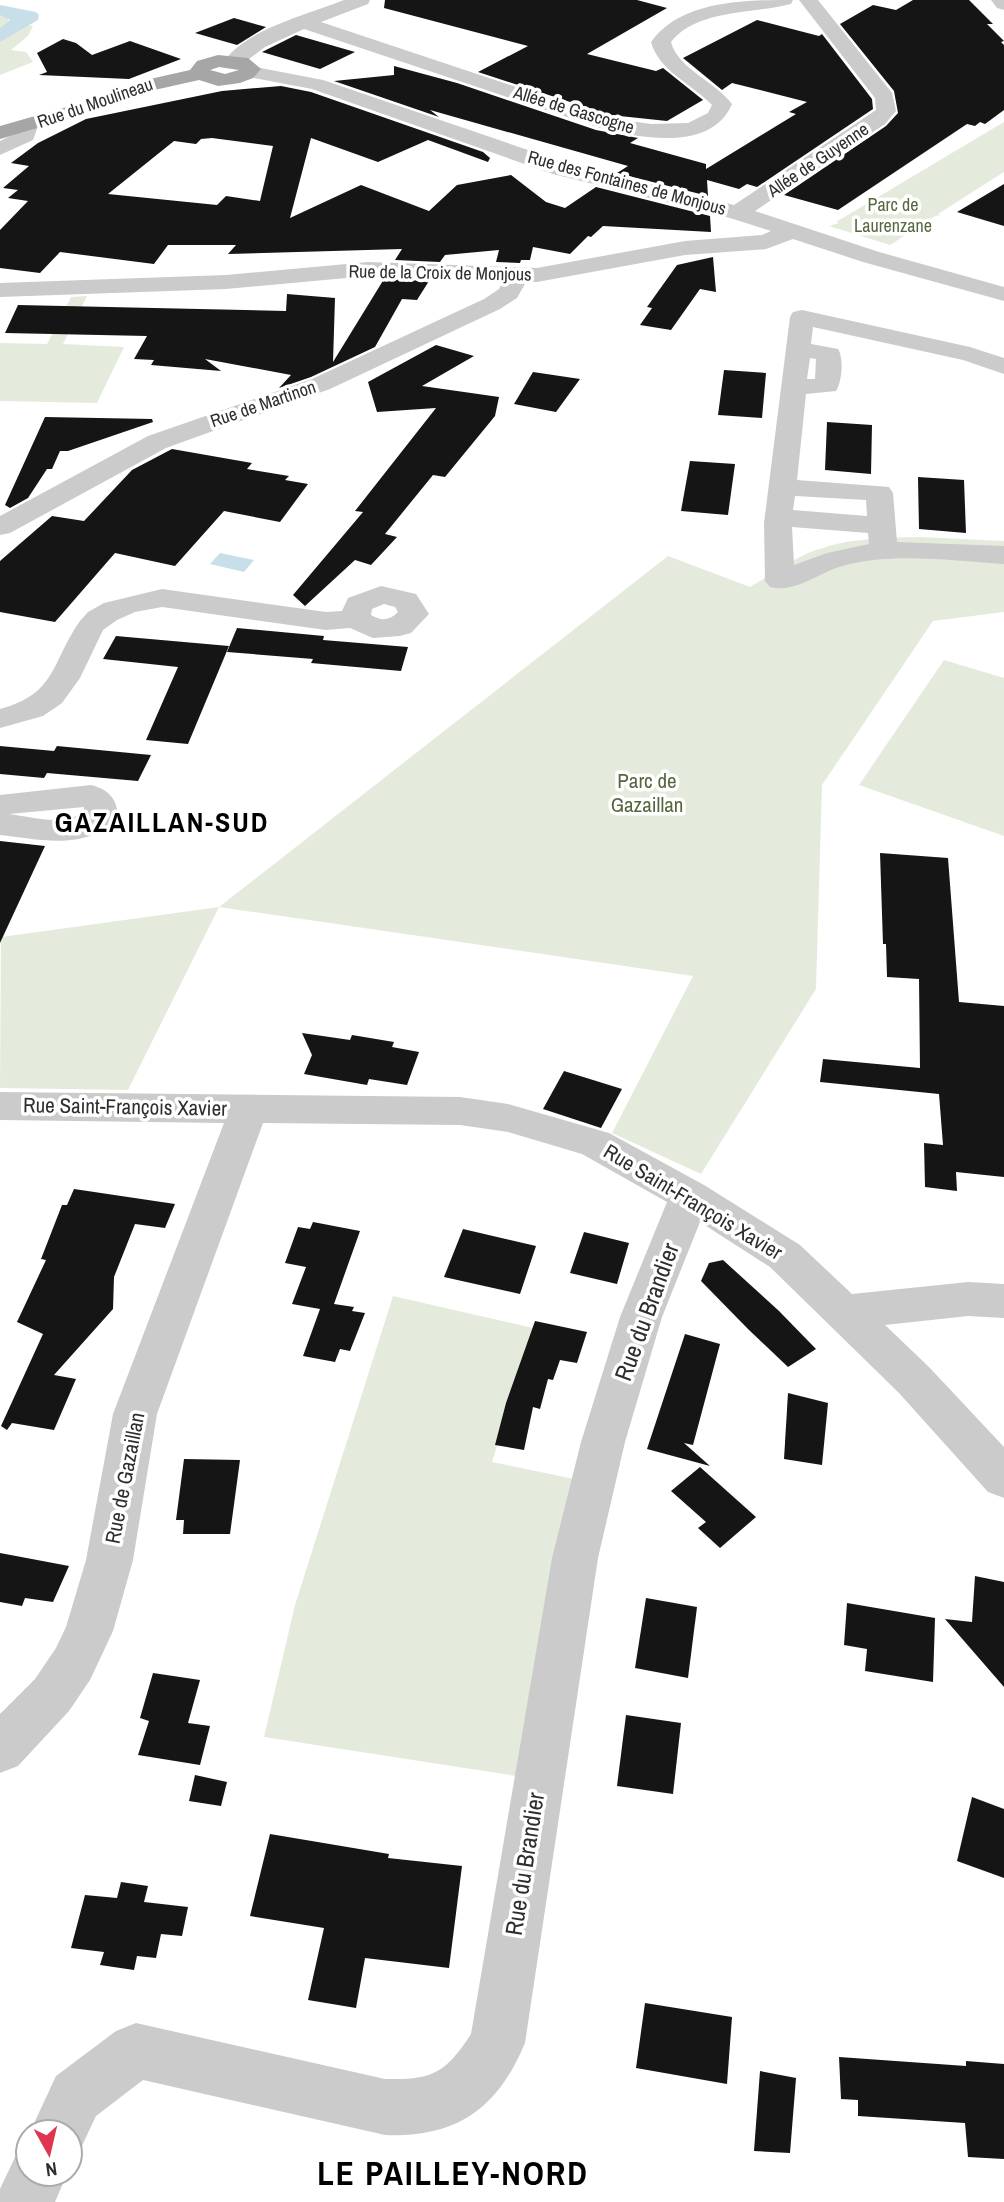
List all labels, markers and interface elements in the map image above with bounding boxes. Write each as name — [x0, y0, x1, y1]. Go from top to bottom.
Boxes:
street label: Rue du Moulineau — [34, 71, 156, 134]
street label: Allée de Gascogne — [510, 79, 637, 140]
street label: Allée de Guyenne — [761, 116, 873, 203]
street label: Rue des Fontaines de Monjous — [525, 144, 729, 221]
park label: Parc de Laurenzane — [854, 192, 932, 238]
street label: Rue de la Croix de Monjous — [348, 258, 532, 287]
street label: Rue de Martinon — [207, 374, 319, 433]
park label: Parc de Gazaillan — [611, 766, 683, 819]
district label: GAZAILLAN-SUD — [55, 803, 269, 841]
street label: Rue Saint-François Xavier — [23, 1090, 227, 1123]
street label: Rue Saint-François Xavier — [598, 1137, 788, 1267]
street label: Rue du Brandier — [606, 1238, 686, 1385]
street label: Rue de Gazaillan — [98, 1410, 151, 1546]
street label: Rue du Brandier — [497, 1790, 551, 1938]
north arrow — [14, 2118, 84, 2188]
district label: LE PAILLEY-NORD — [317, 2151, 589, 2195]
text: N — [44, 2156, 59, 2183]

